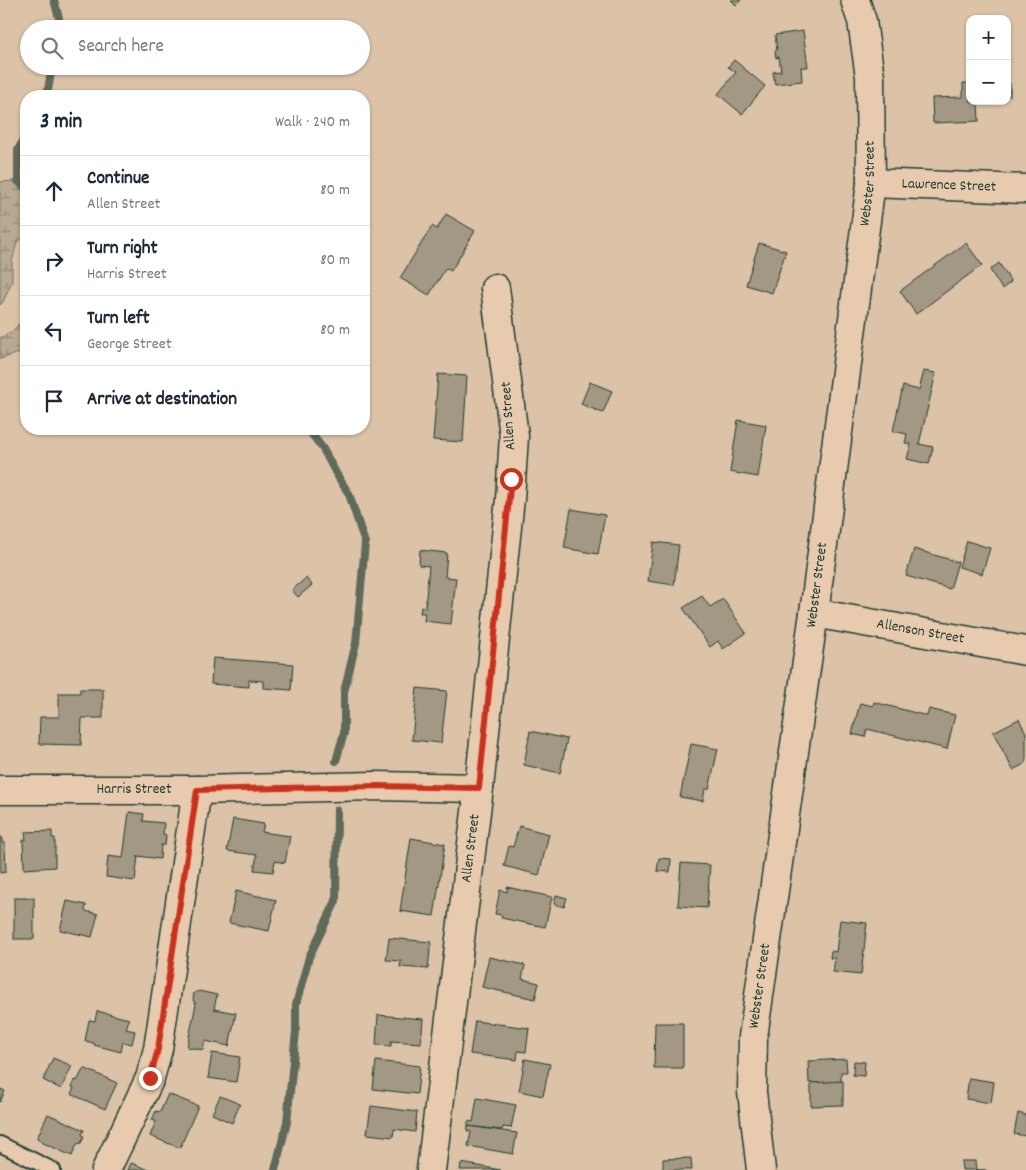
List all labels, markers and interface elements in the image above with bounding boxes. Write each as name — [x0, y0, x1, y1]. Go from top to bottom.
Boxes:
map controls — [966, 15, 1011, 105]
button: + — [966, 15, 1011, 60]
search box — [20, 20, 370, 75]
icon: search — [38, 34, 66, 62]
text: Search here — [78, 34, 164, 61]
button: − — [966, 60, 1011, 105]
text: 3 min — [40, 108, 82, 138]
text: Walk · 240 m — [275, 111, 350, 134]
street label: Webster Street — [854, 140, 882, 228]
text: Continue — [87, 166, 149, 193]
street label: Lawrence Street — [901, 173, 997, 199]
icon: ahead — [40, 177, 68, 205]
text: 80 m — [320, 179, 350, 202]
text: Allen Street — [87, 193, 160, 216]
text: Turn right — [87, 236, 158, 263]
icon: right — [40, 247, 68, 275]
text: 80 m — [320, 249, 350, 272]
text: Harris Street — [87, 263, 167, 286]
text: Turn left — [87, 306, 150, 333]
icon: left — [40, 317, 68, 345]
text: 80 m — [320, 319, 350, 342]
text: George Street — [87, 333, 172, 356]
street label: Allen Street — [496, 380, 522, 451]
icon: arrive — [40, 387, 68, 415]
text: Arrive at destination — [87, 387, 237, 414]
route start — [500, 468, 523, 491]
street label: Webster Street — [801, 541, 834, 629]
street label: Allenson Street — [875, 613, 966, 651]
street label: Harris Street — [97, 779, 172, 801]
street label: Allen Street — [456, 813, 487, 884]
street label: Webster Street — [743, 942, 777, 1030]
route end — [139, 1067, 162, 1090]

